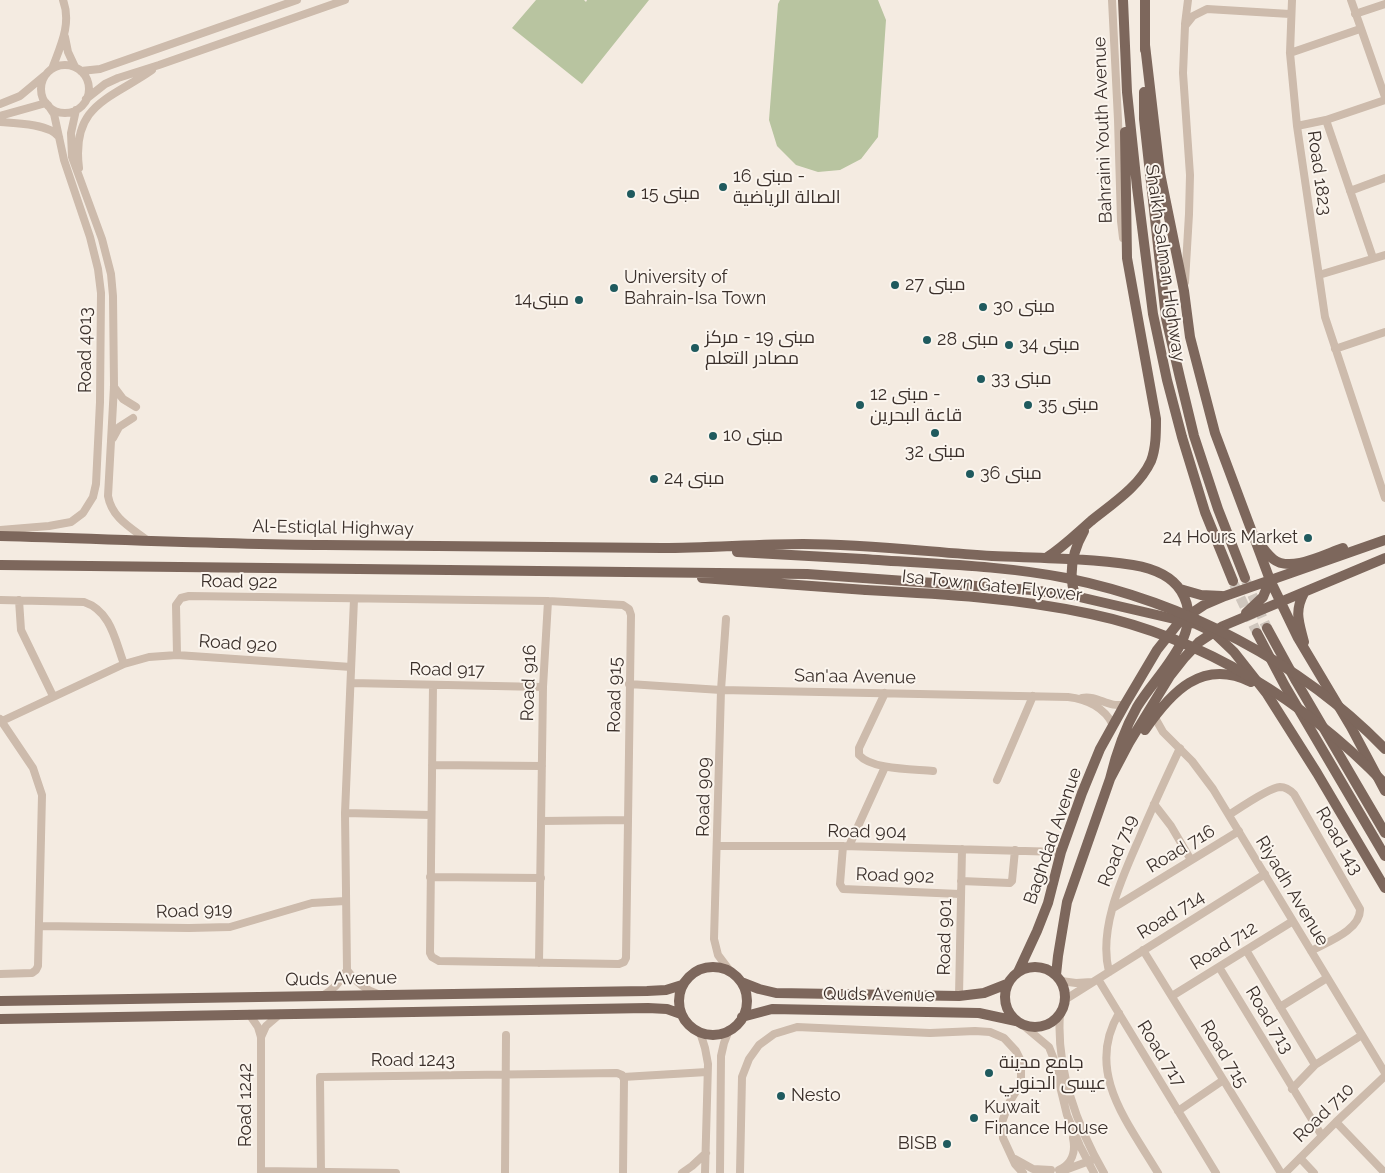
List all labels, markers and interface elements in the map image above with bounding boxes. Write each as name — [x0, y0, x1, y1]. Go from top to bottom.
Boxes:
street label: Bahraini Youth Avenue — [1089, 36, 1117, 224]
street label: Road 1823 — [1302, 129, 1336, 217]
street label: Shaikh Salman Highway — [1140, 163, 1190, 363]
place label: مبنى 16 - الصالة الرياضية — [733, 166, 841, 208]
marker: مبنى 16 - الصالة الرياضية — [717, 181, 729, 193]
place label: مبنى 15 — [641, 183, 700, 205]
marker: مبنى 15 — [625, 188, 637, 200]
place label: University of Bahrain-Isa Town — [624, 267, 766, 310]
place label: مبنى 27 — [905, 274, 965, 296]
marker: مبنى 27 — [889, 279, 901, 291]
marker: University of Bahrain-Isa Town — [608, 282, 620, 294]
place label: مبنى14 — [515, 289, 569, 311]
marker: مبنى14 — [573, 294, 585, 306]
place label: مبنى 30 — [993, 296, 1055, 318]
marker: مبنى 30 — [977, 301, 989, 313]
street label: Road 4013 — [75, 307, 97, 393]
place label: مبنى 19 - مركز مصادر التعلم — [705, 327, 815, 369]
place label: مبنى 28 — [937, 329, 998, 351]
marker: مبنى 28 — [921, 334, 933, 346]
place label: مبنى 34 — [1019, 334, 1080, 356]
marker: مبنى 34 — [1003, 339, 1015, 351]
marker: مبنى 19 - مركز مصادر التعلم — [689, 342, 701, 354]
place label: مبنى 33 — [991, 368, 1052, 390]
marker: مبنى 33 — [975, 373, 987, 385]
place label: مبنى 12 - قاعة البحرين — [870, 384, 962, 426]
place label: مبنى 35 — [1038, 394, 1099, 416]
marker: مبنى 12 - قاعة البحرين — [854, 399, 866, 411]
marker: مبنى 35 — [1022, 399, 1034, 411]
place label: مبنى 10 — [723, 425, 783, 447]
marker: مبنى 32 — [929, 427, 941, 439]
marker: مبنى 10 — [707, 430, 719, 442]
place label: مبنى 32 — [905, 441, 965, 463]
place label: مبنى 36 — [980, 463, 1042, 485]
place label: مبنى 24 — [664, 468, 725, 490]
marker: مبنى 36 — [964, 468, 976, 480]
marker: مبنى 24 — [648, 473, 660, 485]
street label: Al-Estiqlal Highway — [252, 516, 414, 540]
place label: 24 Hours Market — [1163, 527, 1298, 549]
marker: 24 Hours Market — [1302, 532, 1314, 544]
street label: Isa Town Gate Flyover — [901, 566, 1083, 606]
street label: Road 922 — [200, 571, 278, 593]
street label: Road 920 — [198, 630, 278, 658]
street label: Road 916 — [517, 644, 541, 722]
street label: Road 915 — [604, 657, 626, 733]
street label: Road 917 — [409, 659, 485, 681]
street label: San'aa Avenue — [794, 665, 916, 689]
street label: Road 909 — [693, 757, 715, 837]
street label: Baghdad Avenue — [1019, 765, 1087, 907]
street label: Road 143 — [1311, 803, 1367, 879]
street label: Road 719 — [1094, 812, 1142, 890]
street label: Road 716 — [1143, 820, 1219, 878]
street label: Road 904 — [827, 821, 907, 843]
street label: Riyadh Avenue — [1251, 832, 1333, 950]
street label: Road 902 — [855, 864, 935, 888]
street label: Road 714 — [1134, 886, 1208, 944]
street label: Road 901 — [934, 898, 956, 976]
street label: Road 919 — [155, 899, 233, 923]
street label: Road 712 — [1187, 917, 1261, 975]
street label: Quds Avenue — [285, 967, 397, 991]
street label: Road 713 — [1241, 982, 1297, 1058]
street label: Quds Avenue — [823, 983, 935, 1007]
street label: Road 715 — [1195, 1016, 1253, 1092]
street label: Road 717 — [1132, 1017, 1190, 1091]
street label: Road 1243 — [371, 1050, 455, 1072]
place label: جامع مدينة عيسى الجنوبي — [999, 1052, 1106, 1094]
street label: Road 1242 — [235, 1063, 257, 1147]
marker: جامع مدينة عيسى الجنوبي — [983, 1067, 995, 1079]
street label: Road 710 — [1289, 1079, 1359, 1147]
place label: Nesto — [791, 1085, 841, 1107]
marker: Nesto — [775, 1090, 787, 1102]
place label: Kuwait Finance House — [984, 1097, 1108, 1140]
marker: Kuwait Finance House — [968, 1112, 980, 1124]
place label: BISB — [898, 1133, 937, 1155]
marker: BISB — [941, 1138, 953, 1150]

